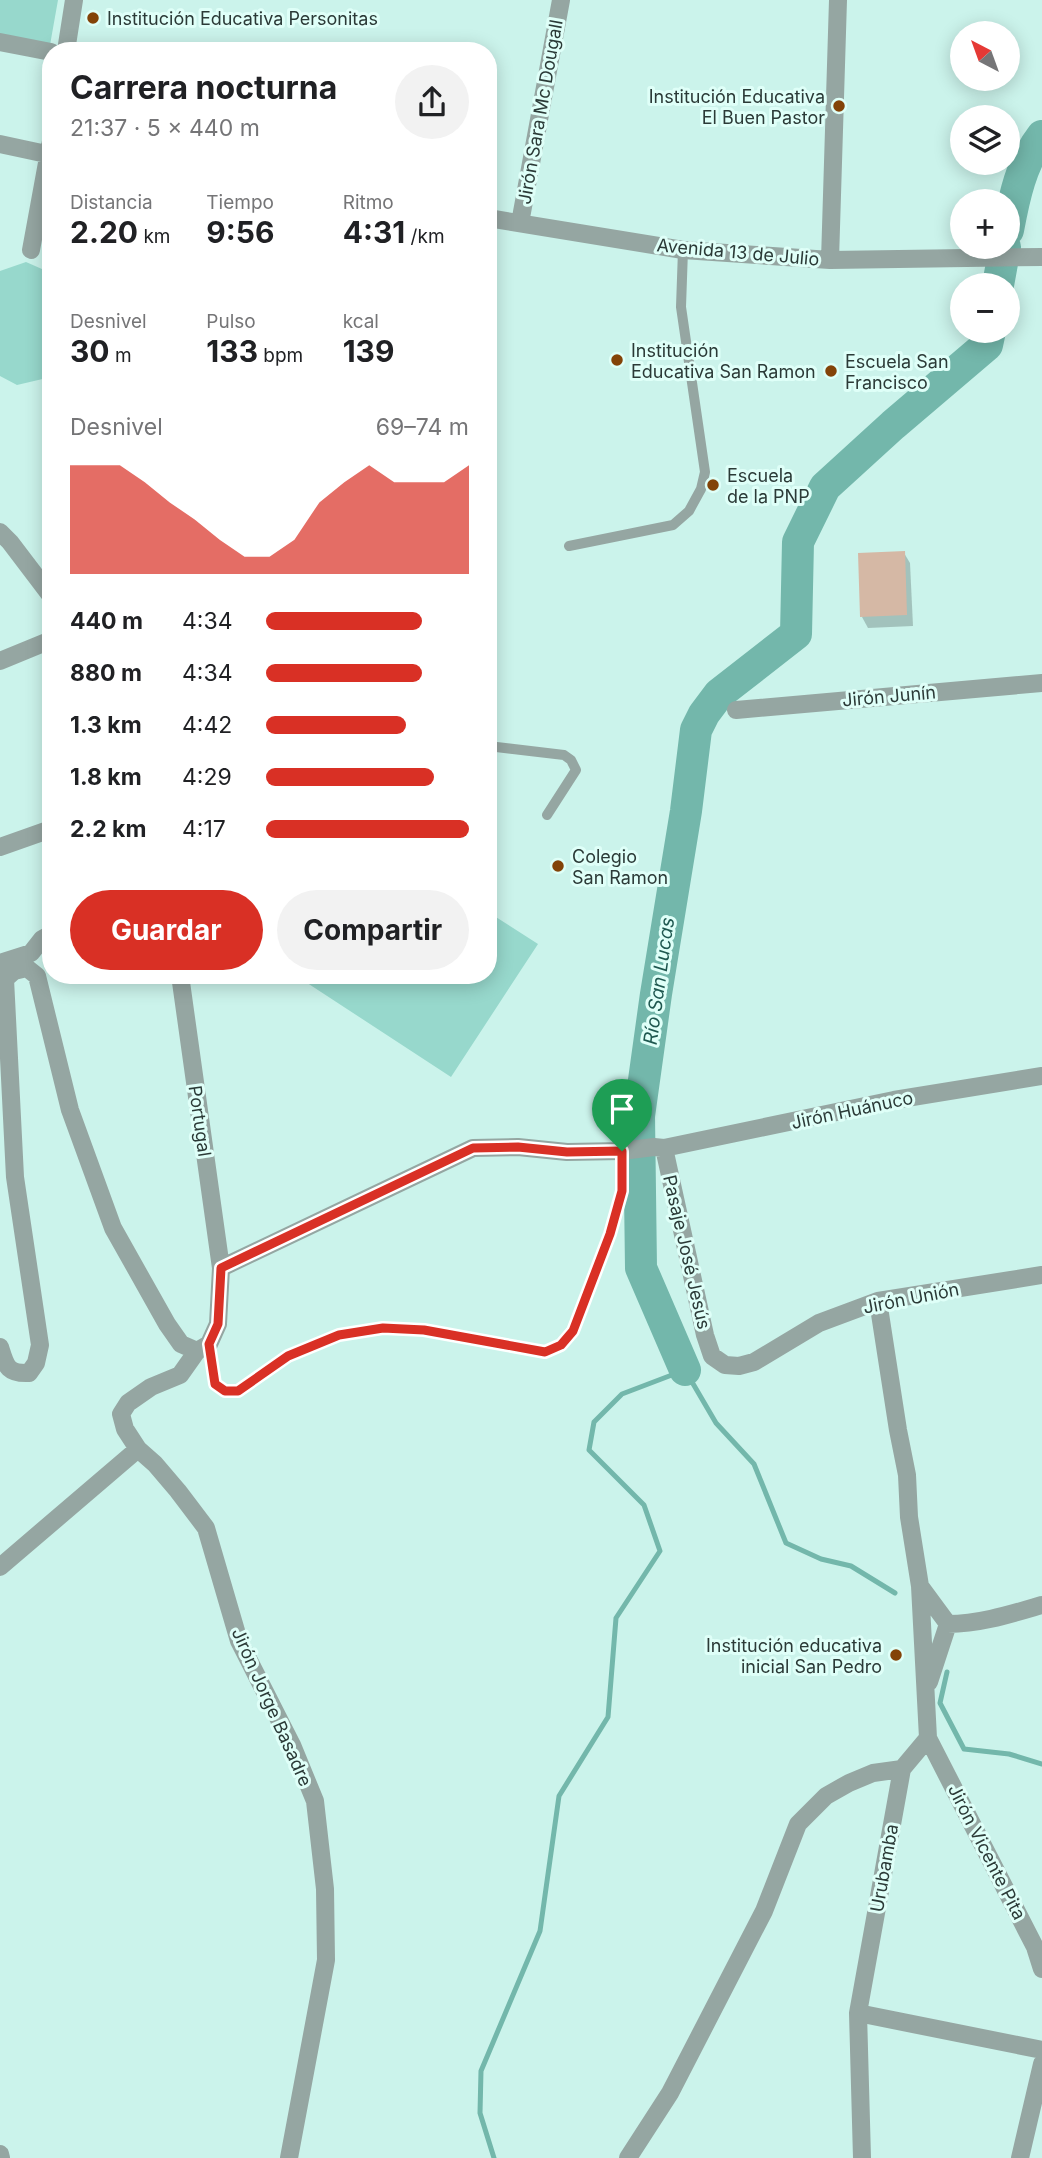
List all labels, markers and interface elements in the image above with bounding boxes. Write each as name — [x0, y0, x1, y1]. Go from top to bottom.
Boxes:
place label: Institución Educativa Personitas — [107, 8, 378, 29]
marker: Institución Educativa Personitas — [85, 10, 101, 26]
street label: Jirón Sara Mc Dougall — [513, 18, 567, 206]
north arrow — [950, 21, 1020, 91]
map controls — [950, 21, 1020, 343]
button: share — [395, 65, 469, 139]
text: Carrera nocturna — [70, 68, 337, 107]
place label: Institución Educativa El Buen Pastor — [649, 86, 825, 128]
marker: Institución Educativa El Buen Pastor — [831, 98, 847, 114]
button: layers — [950, 105, 1020, 175]
text: 21:37 · 5 × 440 m — [70, 114, 260, 142]
button: + — [950, 189, 1020, 259]
text: Distancia — [70, 191, 153, 214]
text: Tiempo — [206, 191, 274, 214]
text: Ritmo — [343, 191, 394, 214]
text: 2.20 — [70, 214, 138, 250]
text: 9:56 — [206, 214, 275, 250]
text: 4:31 — [343, 214, 405, 250]
text: km — [138, 225, 170, 248]
text: /km — [405, 225, 445, 248]
street label: Avenida 13 de Julio — [656, 234, 820, 270]
button: − — [950, 273, 1020, 343]
text: Desnivel — [70, 310, 147, 333]
text: Pulso — [206, 310, 256, 333]
text: kcal — [343, 310, 379, 333]
text: 30 — [70, 333, 110, 369]
text: 133 — [206, 333, 258, 369]
text: 139 — [343, 333, 394, 369]
place label: Institución Educativa San Ramon — [631, 340, 816, 382]
text: m — [110, 344, 132, 367]
text: bpm — [258, 344, 303, 367]
place label: Escuela San Francisco — [845, 351, 949, 393]
marker: Institución Educativa San Ramon — [609, 352, 625, 368]
marker: Escuela San Francisco — [823, 363, 839, 379]
text: Desnivel — [70, 413, 163, 441]
text: 69–74 m — [376, 413, 469, 441]
place label: Escuela de la PNP — [727, 465, 810, 507]
marker: Escuela de la PNP — [705, 477, 721, 493]
text: 440 m — [70, 607, 143, 635]
text: 4:34 — [182, 607, 233, 635]
text: 880 m — [70, 659, 142, 687]
text: 4:34 — [182, 659, 233, 687]
street label: Jirón Junín — [841, 681, 937, 711]
text: 1.3 km — [70, 711, 142, 739]
text: 4:42 — [182, 711, 232, 739]
text: 1.8 km — [70, 763, 142, 791]
text: 4:29 — [182, 763, 232, 791]
text: 2.2 km — [70, 815, 146, 843]
text: 4:17 — [182, 815, 226, 843]
place label: Colegio San Ramon — [572, 846, 668, 888]
marker: Colegio San Ramon — [550, 858, 566, 874]
button: Guardar — [70, 890, 263, 970]
button: Compartir — [277, 890, 469, 970]
water label: Río San Lucas — [639, 916, 679, 1046]
pin — [592, 1079, 652, 1151]
street label: Portugal — [185, 1084, 215, 1158]
street label: Jirón Huánuco — [789, 1087, 915, 1133]
icon: arrive — [603, 1090, 641, 1128]
street label: Pasaje José Jesús — [659, 1173, 715, 1331]
street label: Jirón Unión — [861, 1278, 961, 1318]
street label: Jirón Jorge Basadre — [228, 1625, 316, 1789]
place label: Institución educativa inicial San Pedro — [706, 1635, 882, 1677]
marker: Institución educativa inicial San Pedro — [888, 1647, 904, 1663]
street label: Jirón Vicente Pita — [944, 1781, 1030, 1923]
street label: Urubamba — [866, 1822, 902, 1914]

